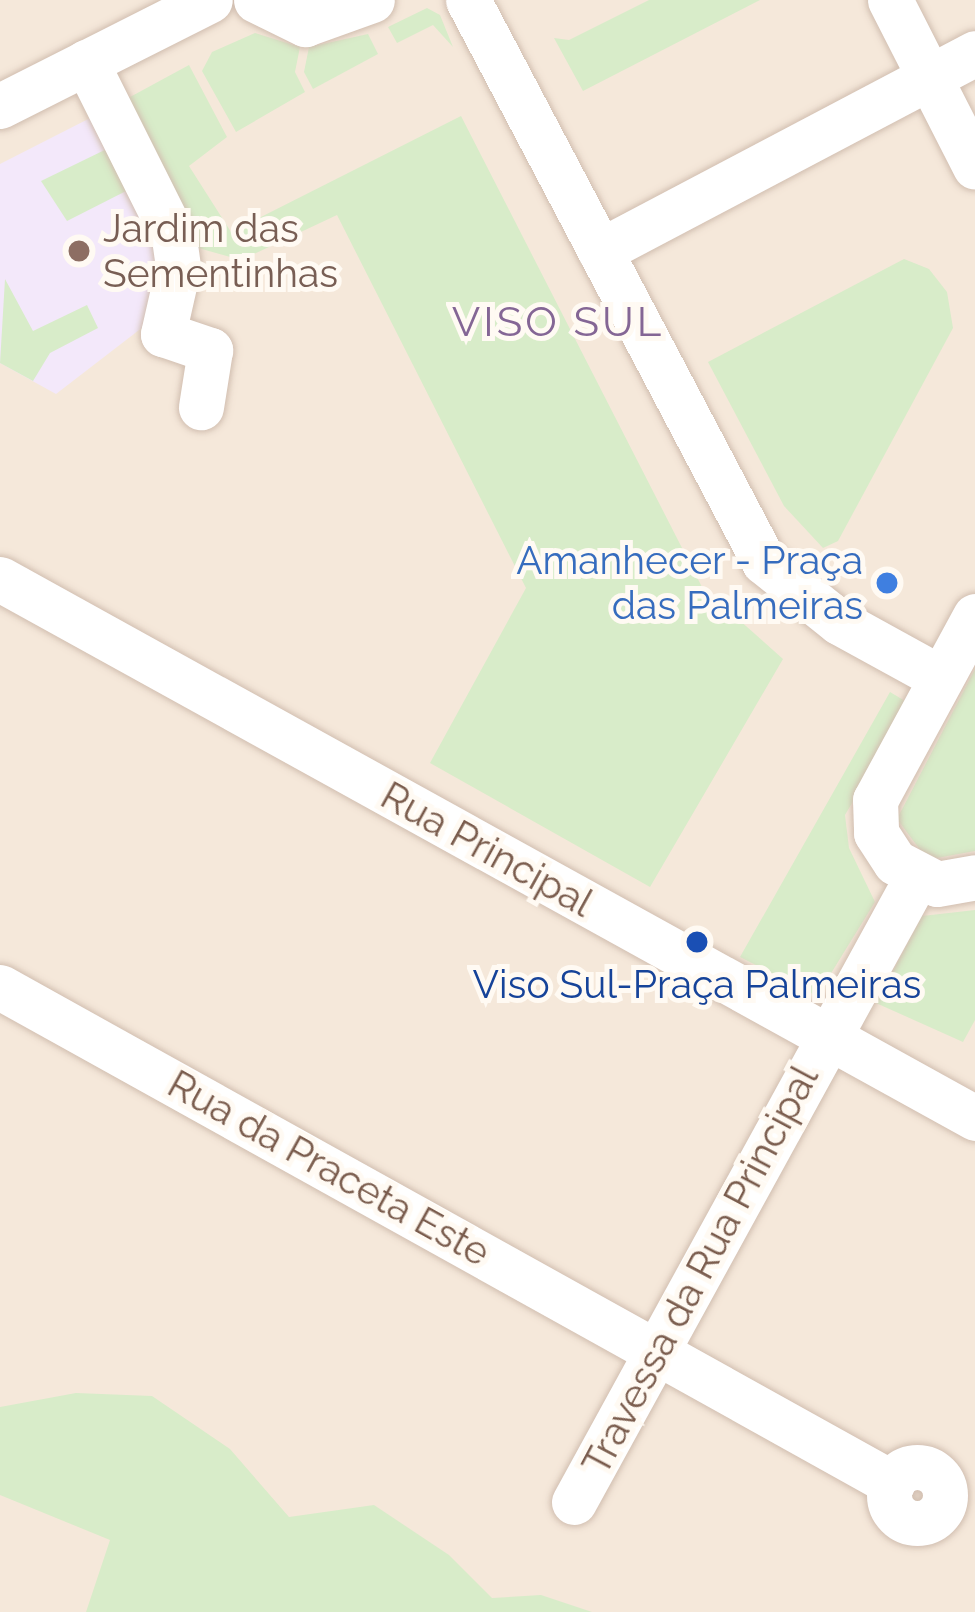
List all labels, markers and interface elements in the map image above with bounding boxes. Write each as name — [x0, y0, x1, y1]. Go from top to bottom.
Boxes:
place label: Jardim das Sementinhas — [103, 206, 338, 297]
marker: Jardim das Sementinhas — [66, 238, 92, 264]
district label: VISO SUL — [452, 297, 664, 347]
place label: Amanhecer - Praça das Palmeiras — [515, 538, 863, 629]
marker: Amanhecer - Praça das Palmeiras — [874, 570, 900, 596]
street label: Rua Principal — [373, 772, 601, 926]
marker: Viso Sul-Praça Palmeiras — [684, 929, 710, 955]
place label: Viso Sul-Praça Palmeiras — [473, 961, 921, 1007]
street label: Travessa da Rua Principal — [572, 1058, 828, 1482]
street label: Rua da Praceta Este — [160, 1060, 498, 1276]

